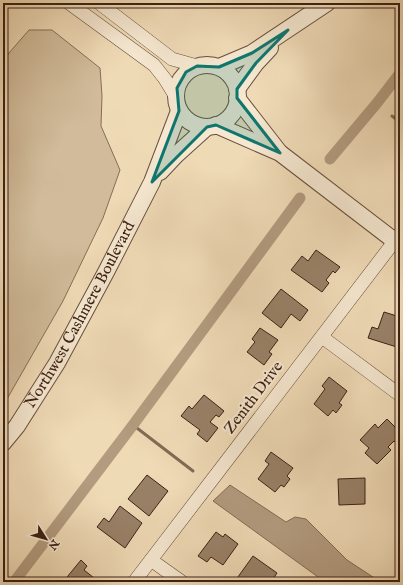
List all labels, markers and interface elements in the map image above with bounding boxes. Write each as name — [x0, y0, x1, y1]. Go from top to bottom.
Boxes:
street label: Northwest Cashmere Boulevard — [21, 218, 140, 412]
street label: Zenith Drive — [220, 358, 288, 438]
north arrow — [26, 519, 66, 559]
text: N — [44, 536, 62, 553]

